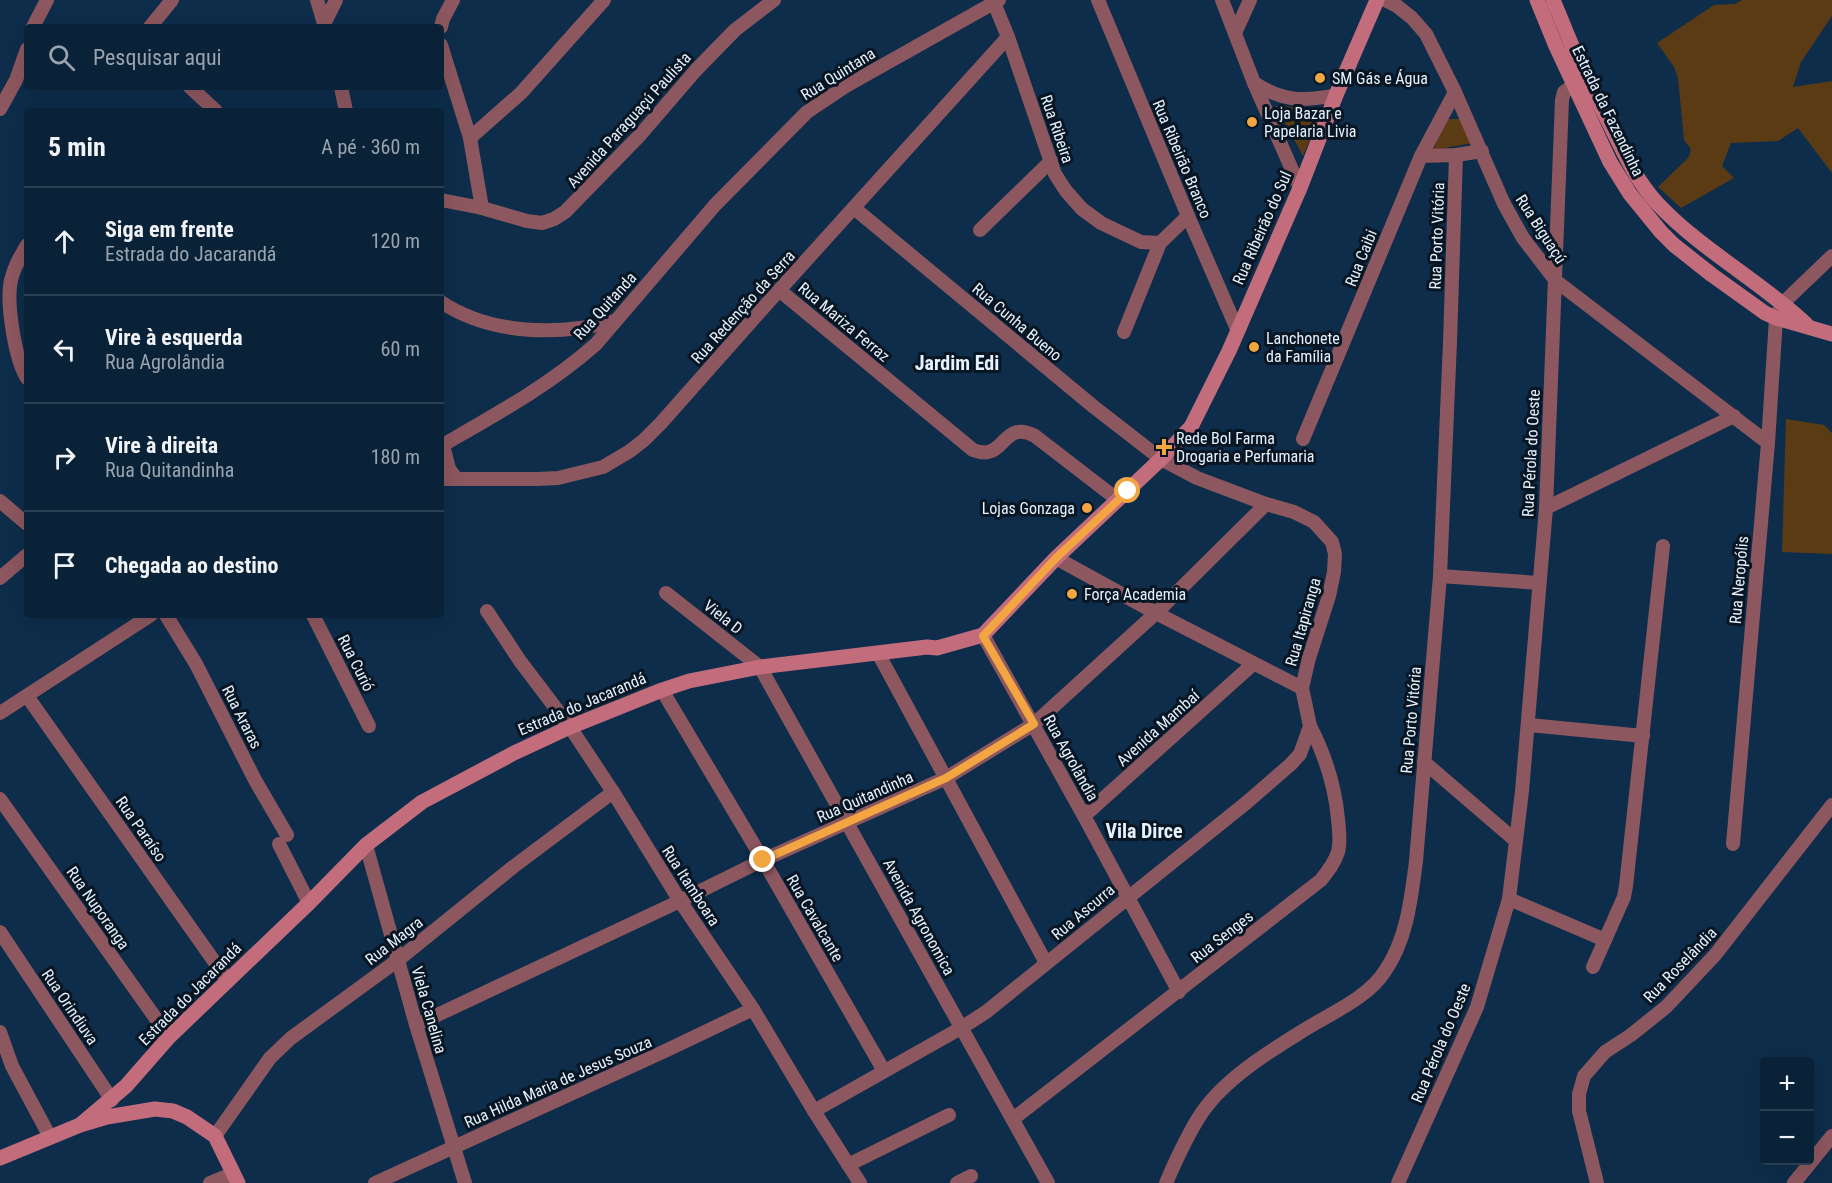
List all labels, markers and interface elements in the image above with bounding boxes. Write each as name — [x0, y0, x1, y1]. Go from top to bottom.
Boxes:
search box — [24, 24, 444, 90]
icon: search — [45, 41, 78, 74]
street label: Estrada da Fazendinha — [1568, 43, 1648, 179]
street label: Rua Quintana — [797, 44, 879, 104]
text: Pesquisar aqui — [93, 45, 222, 70]
street label: Avenida Paraguaçú Paulista — [563, 48, 695, 192]
place label: SM Gás e Água — [1332, 69, 1428, 88]
marker: SM Gás e Água — [1313, 71, 1327, 85]
street label: Rua Ribeira — [1036, 92, 1078, 166]
street label: Rua Ribeirão Branco — [1148, 97, 1216, 221]
place label: Loja Bazar e Papelaria Livia — [1264, 104, 1357, 141]
marker: Loja Bazar e Papelaria Livia — [1245, 115, 1259, 129]
text: 5 min — [48, 132, 106, 162]
text: A pé · 360 m — [321, 135, 420, 159]
street label: Rua Ribeirão do Sul — [1228, 168, 1296, 288]
street label: Rua Porto Vitória — [1426, 182, 1448, 290]
street label: Rua Biguaçú — [1512, 191, 1570, 267]
text: Siga em frente — [105, 217, 234, 242]
icon: ahead — [48, 225, 81, 258]
street label: Rua Caibi — [1341, 227, 1381, 289]
text: 120 m — [371, 229, 420, 253]
text: Estrada do Jacarandá — [105, 242, 276, 266]
street label: Rua Redenção da Serra — [687, 247, 799, 367]
street label: Rua Quitanda — [570, 268, 640, 344]
street label: Rua Mariza Ferraz — [794, 278, 894, 366]
street label: Rua Cunha Bueno — [968, 279, 1066, 365]
text: Vire à esquerda — [105, 325, 243, 350]
place label: Lanchonete da Família — [1266, 329, 1340, 366]
icon: left — [48, 333, 81, 366]
text: 60 m — [381, 337, 420, 361]
marker: Lanchonete da Família — [1247, 340, 1261, 354]
text: Rua Agrolândia — [105, 350, 225, 374]
district label: Jardim Edi — [915, 351, 999, 375]
street label: Rua Pérola do Oeste — [1518, 389, 1544, 517]
place label: Rede Bol Farma Drogaria e Perfumaria — [1176, 429, 1314, 466]
text: Vire à direita — [105, 433, 218, 458]
marker: Rede Bol Farma Drogaria e Perfumaria — [1157, 440, 1171, 454]
icon: right — [48, 441, 81, 474]
text: 180 m — [371, 445, 420, 469]
text: Rua Quitandinha — [105, 458, 234, 482]
route start — [1114, 477, 1140, 503]
place label: Lojas Gonzaga — [982, 499, 1075, 518]
marker: Lojas Gonzaga — [1080, 501, 1094, 515]
street label: Rua Neropólis — [1726, 535, 1752, 625]
icon: arrive — [48, 549, 81, 582]
text: Chegada ao destino — [105, 553, 279, 578]
street label: Rua Itapiranga — [1281, 576, 1325, 668]
place label: Força Academia — [1084, 585, 1186, 604]
marker: Força Academia — [1065, 587, 1079, 601]
street label: Viela D — [700, 596, 746, 638]
street label: Rua Curió — [334, 632, 378, 694]
street label: Rua Porto Vitória — [1397, 666, 1425, 774]
street label: Estrada do Jacarandá — [515, 668, 649, 740]
street label: Rua Araras — [218, 682, 266, 752]
street label: Avenida Mambaí — [1113, 685, 1204, 770]
street label: Rua Agrolândia — [1039, 712, 1103, 804]
street label: Rua Quitandinha — [814, 767, 916, 827]
street label: Rua Paraíso — [112, 793, 170, 865]
district label: Vila Dirce — [1105, 819, 1183, 843]
street label: Rua Itamboara — [658, 842, 724, 930]
route end — [749, 846, 775, 872]
street label: Avenida Agronomica — [879, 855, 959, 979]
street label: Rua Nuporanga — [62, 863, 134, 953]
street label: Rua Cavalcante — [782, 871, 848, 965]
street label: Rua Ascurra — [1048, 880, 1118, 944]
street label: Rua Senges — [1187, 907, 1257, 967]
street label: Rua Magra — [362, 913, 426, 969]
street label: Rua Roselândia — [1639, 923, 1721, 1007]
street label: Estrada do Jacarandá — [135, 939, 245, 1049]
street label: Viela Canelina — [407, 964, 451, 1056]
street label: Rua Orindiuva — [38, 966, 102, 1048]
street label: Rua Pérola do Oeste — [1407, 980, 1475, 1106]
street label: Rua Hilda Maria de Jesus Souza — [461, 1032, 655, 1132]
map controls — [1760, 1057, 1814, 1165]
button: + — [1760, 1057, 1814, 1111]
button: − — [1760, 1111, 1814, 1165]

